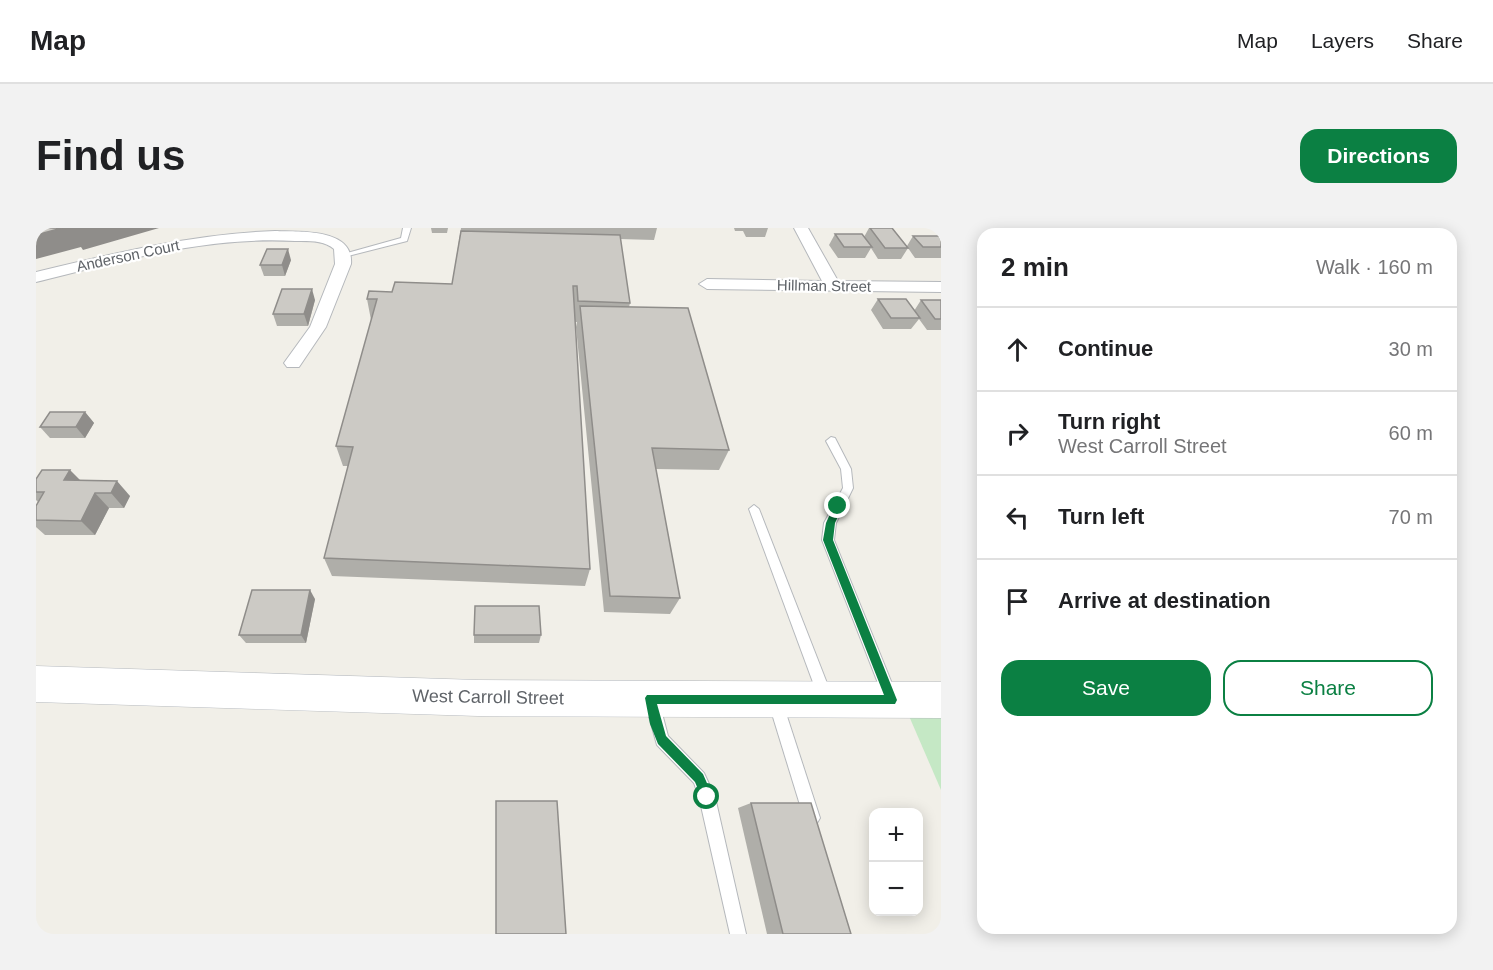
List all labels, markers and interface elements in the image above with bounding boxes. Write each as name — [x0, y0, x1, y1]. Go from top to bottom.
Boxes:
text: Map — [30, 25, 86, 56]
text: Map — [1237, 29, 1278, 52]
text: Layers — [1311, 29, 1374, 52]
text: Share — [1407, 29, 1463, 52]
button: Directions — [1300, 129, 1457, 183]
text: Find us — [36, 132, 185, 179]
street label: Anderson Court — [75, 236, 182, 275]
text: 2 min — [1001, 252, 1069, 282]
text: Walk · 160 m — [1316, 256, 1433, 278]
street label: Hillman Street — [777, 276, 872, 295]
icon: ahead — [1001, 333, 1034, 366]
text: Continue — [1058, 336, 1153, 361]
text: 30 m — [1389, 338, 1433, 360]
text: Turn right — [1058, 409, 1160, 434]
icon: right — [1001, 417, 1034, 450]
text: 60 m — [1389, 422, 1433, 444]
text: West Carroll Street — [1058, 435, 1227, 457]
route end — [824, 492, 850, 518]
icon: left — [1001, 501, 1034, 534]
text: Turn left — [1058, 504, 1144, 529]
text: 70 m — [1389, 506, 1433, 528]
icon: arrive — [1001, 585, 1034, 618]
text: Arrive at destination — [1058, 588, 1271, 613]
button: Save — [1001, 660, 1211, 716]
button: Share — [1223, 660, 1433, 716]
street label: West Carroll Street — [412, 686, 564, 708]
route start — [693, 783, 719, 809]
map controls — [869, 808, 923, 916]
button: + — [869, 808, 923, 862]
button: − — [869, 862, 923, 916]

